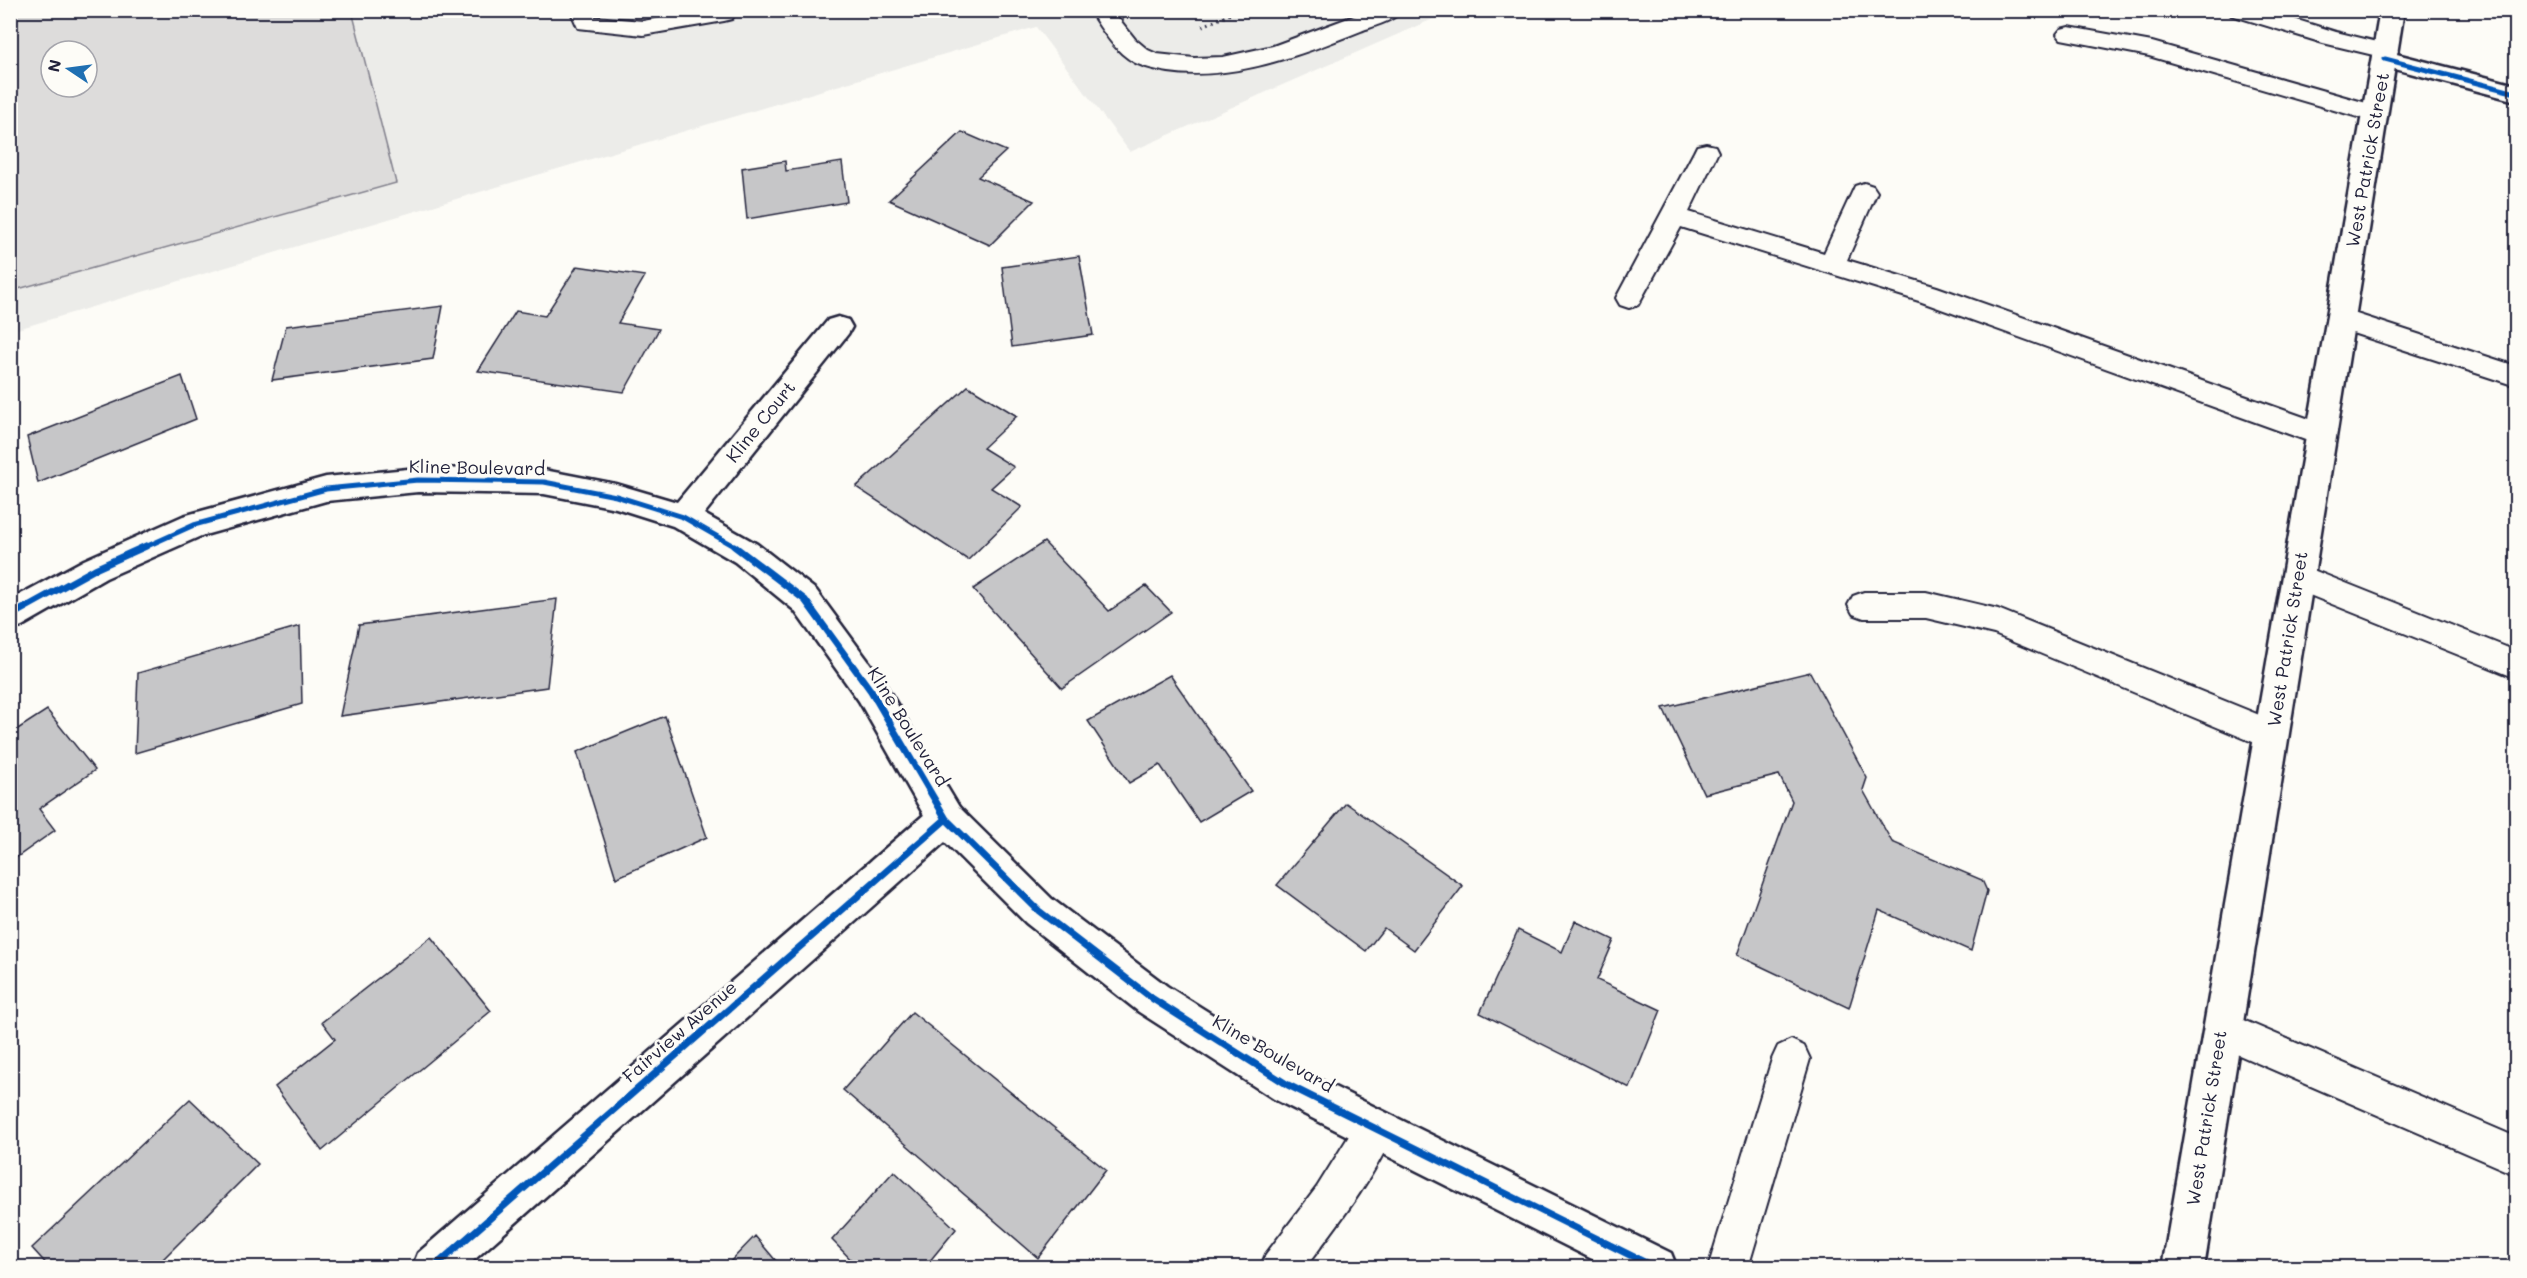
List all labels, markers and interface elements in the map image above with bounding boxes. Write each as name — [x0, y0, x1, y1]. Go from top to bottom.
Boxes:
north arrow — [39, 39, 99, 99]
text: N — [42, 57, 65, 74]
street label: West Patrick Street — [2340, 70, 2394, 249]
street label: Kline Court — [720, 376, 800, 467]
street label: Kline Boulevard — [409, 454, 545, 480]
street label: West Patrick Street — [2261, 549, 2313, 728]
street label: Kline Boulevard — [863, 662, 955, 791]
street label: Fairview Avenue — [617, 975, 742, 1088]
street label: Kline Boulevard — [1208, 1009, 1339, 1098]
street label: West Patrick Street — [2180, 1028, 2232, 1207]

